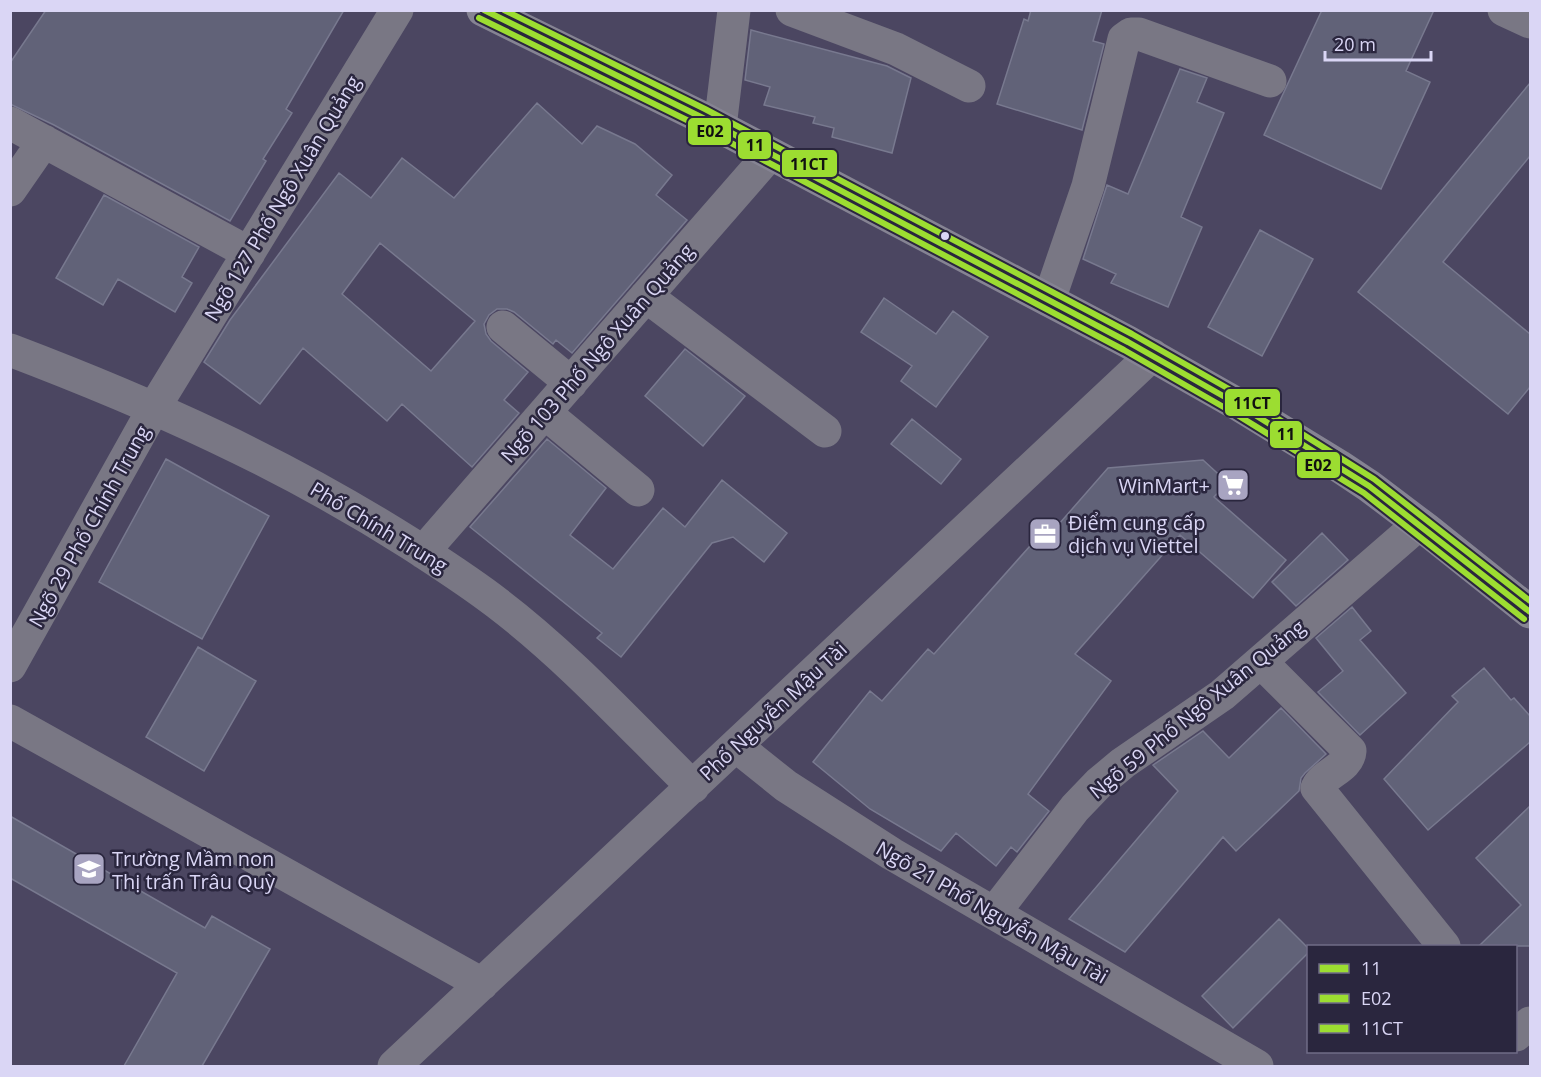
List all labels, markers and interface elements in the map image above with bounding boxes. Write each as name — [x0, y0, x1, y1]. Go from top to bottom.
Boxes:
scale bar — [1325, 24, 1432, 62]
text: 20 m — [1334, 32, 1376, 56]
street label: Ngõ 127 Phố Ngô Xuân Quảng — [198, 70, 366, 326]
line badge: E02 — [687, 117, 732, 146]
text: E02 — [696, 120, 724, 142]
line badge: 11 — [737, 131, 772, 160]
text: 11 — [746, 134, 764, 156]
line badge: 11CT — [781, 149, 838, 178]
text: 11CT — [790, 153, 828, 175]
unlabelled marker — [939, 230, 951, 242]
street label: Ngõ 103 Phố Ngô Xuân Quảng — [494, 238, 700, 468]
line badge: 11CT — [1224, 388, 1281, 417]
text: 11CT — [1233, 392, 1271, 414]
street label: Ngõ 29 Phố Chính Trung — [22, 420, 156, 632]
line badge: 11 — [1269, 420, 1303, 449]
text: 11 — [1277, 423, 1295, 445]
line badge: E02 — [1296, 451, 1341, 479]
text: E02 — [1304, 454, 1332, 476]
supermarket icon: WinMart+ — [1215, 467, 1251, 503]
place label: WinMart+ — [1118, 472, 1210, 499]
street label: Phố Chính Trung — [305, 475, 453, 579]
place label: Điểm cung cấp dịch vụ Viettel — [1068, 509, 1206, 559]
office icon: Điểm cung cấp dịch vụ Viettel — [1027, 516, 1063, 552]
street label: Ngõ 59 Phố Ngô Xuân Quảng — [1083, 613, 1311, 805]
street label: Phố Nguyễn Mậu Tài — [694, 636, 852, 786]
street label: Ngõ 21 Phố Nguyễn Mậu Tài — [871, 834, 1113, 990]
place label: Trường Mầm non Thị trấn Trâu Quỳ — [112, 845, 276, 895]
school or university icon: Trường Mầm non Thị trấn Trâu Quỳ — [71, 851, 107, 887]
legend — [1307, 945, 1517, 1053]
text: 11 — [1361, 956, 1382, 980]
text: E02 — [1361, 986, 1392, 1010]
text: 11CT — [1361, 1016, 1403, 1040]

